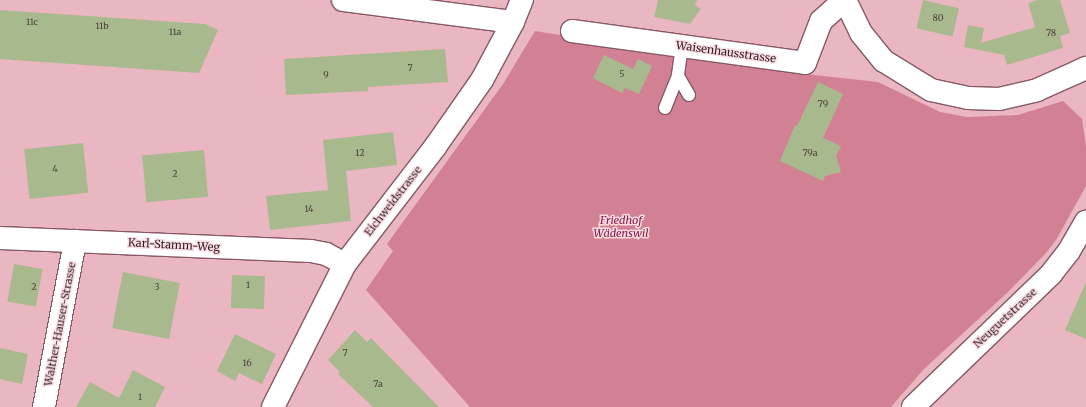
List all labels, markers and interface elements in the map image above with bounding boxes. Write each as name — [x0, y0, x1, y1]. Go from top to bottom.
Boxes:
house number: 80 — [932, 13, 944, 23]
house number: 11c — [26, 17, 38, 27]
house number: 11b — [95, 21, 109, 31]
house number: 11a — [169, 27, 181, 37]
house number: 78 — [1046, 28, 1056, 38]
street label: Waisenhausstrasse — [675, 38, 777, 66]
house number: 7 — [407, 63, 413, 73]
house number: 5 — [619, 69, 625, 79]
house number: 9 — [323, 70, 329, 80]
house number: 79 — [818, 99, 828, 109]
house number: 12 — [355, 148, 365, 158]
house number: 79a — [802, 148, 818, 158]
street label: Eichweidstrasse — [362, 163, 424, 239]
house number: 4 — [52, 164, 58, 174]
house number: 2 — [172, 169, 178, 179]
house number: 14 — [304, 204, 314, 214]
park label: Friedhof Wädenswil — [594, 214, 648, 240]
street label: Karl-Stamm-Weg — [128, 236, 220, 254]
street label: Walther-Hauser-Strasse — [41, 261, 79, 387]
house number: 1 — [246, 280, 250, 290]
house number: 2 — [31, 282, 37, 292]
house number: 3 — [154, 282, 160, 292]
street label: Neuguetstrasse — [971, 285, 1039, 351]
house number: 7 — [342, 348, 348, 358]
house number: 16 — [242, 358, 252, 368]
house number: 7a — [373, 379, 383, 389]
house number: 1 — [138, 392, 142, 402]

